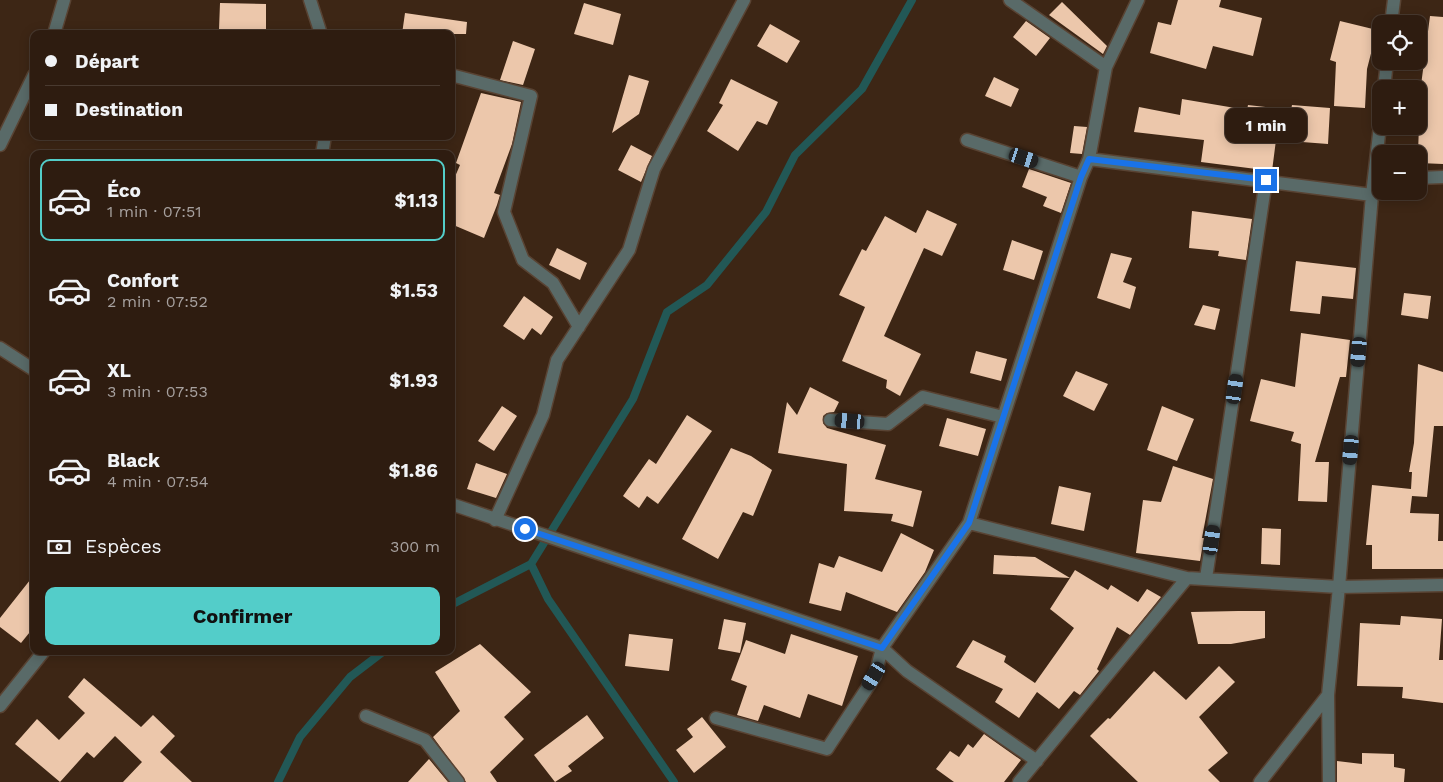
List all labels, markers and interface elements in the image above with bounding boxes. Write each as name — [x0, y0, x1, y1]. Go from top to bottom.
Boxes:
map controls — [1372, 15, 1427, 200]
button: locate — [1372, 15, 1427, 70]
text: Départ — [75, 50, 139, 73]
button: + — [1372, 80, 1427, 135]
text: Destination — [75, 98, 183, 121]
callout: 1 min — [1225, 108, 1307, 142]
text: 1 min — [1245, 116, 1287, 135]
button: − — [1372, 145, 1427, 200]
car — [1007, 146, 1040, 170]
route end — [1255, 169, 1277, 191]
icon: car — [47, 178, 92, 223]
text: Éco — [107, 179, 141, 202]
text: $1.13 — [395, 189, 438, 212]
text: 1 min · 07:51 — [107, 202, 202, 221]
icon: car — [47, 268, 92, 313]
text: Confort — [107, 269, 178, 292]
text: $1.53 — [390, 279, 438, 302]
text: 2 min · 07:52 — [107, 292, 208, 311]
car — [1350, 336, 1367, 368]
icon: car — [47, 358, 92, 403]
text: XL — [107, 359, 131, 382]
text: $1.93 — [389, 369, 438, 392]
car — [1225, 373, 1244, 405]
text: 3 min · 07:53 — [107, 382, 208, 401]
car — [834, 412, 865, 430]
car — [1342, 434, 1359, 466]
icon: car — [47, 448, 92, 493]
text: Black — [107, 449, 160, 472]
text: $1.86 — [389, 459, 438, 482]
text: 4 min · 07:54 — [107, 472, 209, 491]
route start — [514, 518, 536, 540]
car — [1202, 524, 1221, 556]
icon: cash — [45, 533, 73, 561]
text: Espèces — [85, 535, 162, 558]
text: 300 m — [390, 537, 440, 556]
button: Confirmer — [45, 587, 440, 645]
car — [859, 659, 888, 693]

